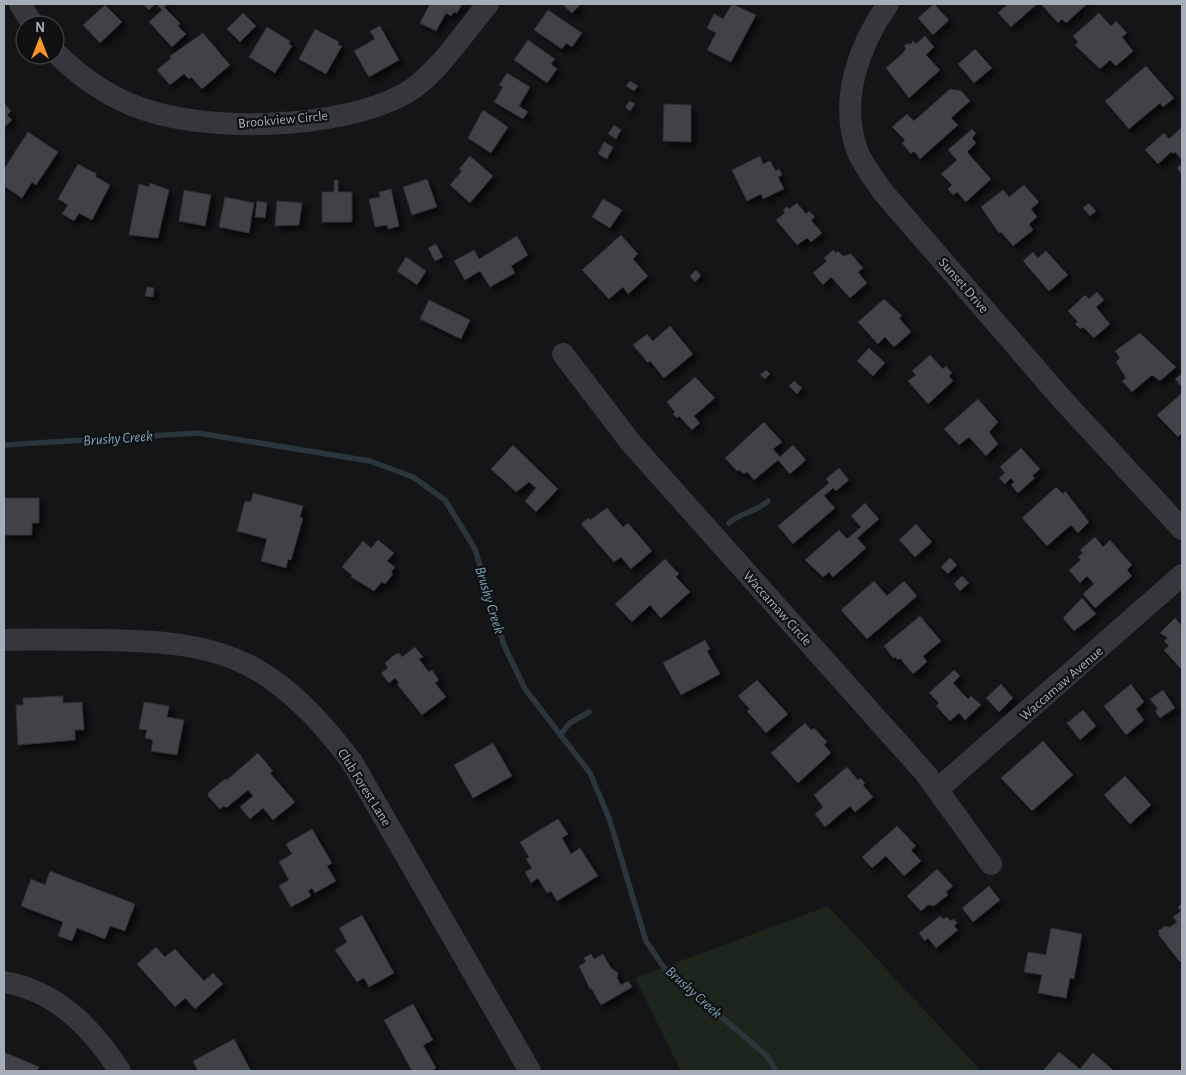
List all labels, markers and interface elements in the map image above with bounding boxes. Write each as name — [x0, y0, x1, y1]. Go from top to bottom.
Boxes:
north arrow — [15, 15, 65, 65]
text: N — [35, 21, 45, 35]
street label: Brookview Circle — [238, 109, 329, 131]
street label: Sunset Drive — [936, 255, 991, 316]
water label: Brushy Creek — [83, 429, 153, 448]
water label: Brushy Creek — [472, 565, 507, 636]
street label: Waccamaw Circle — [740, 569, 814, 649]
street label: Waccamaw Avenue — [1017, 644, 1106, 724]
street label: Club Forest Lane — [335, 746, 394, 829]
water label: Brushy Creek — [663, 963, 725, 1021]

